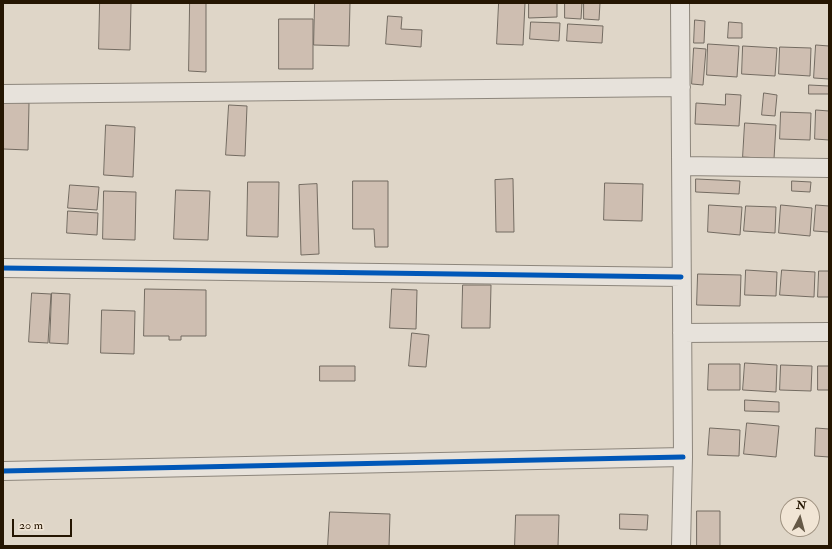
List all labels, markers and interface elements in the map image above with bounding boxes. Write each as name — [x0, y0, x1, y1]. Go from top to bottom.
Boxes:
north arrow — [780, 497, 820, 537]
text: N — [796, 499, 807, 513]
scale bar — [14, 511, 74, 537]
text: 20 m — [19, 518, 43, 533]

